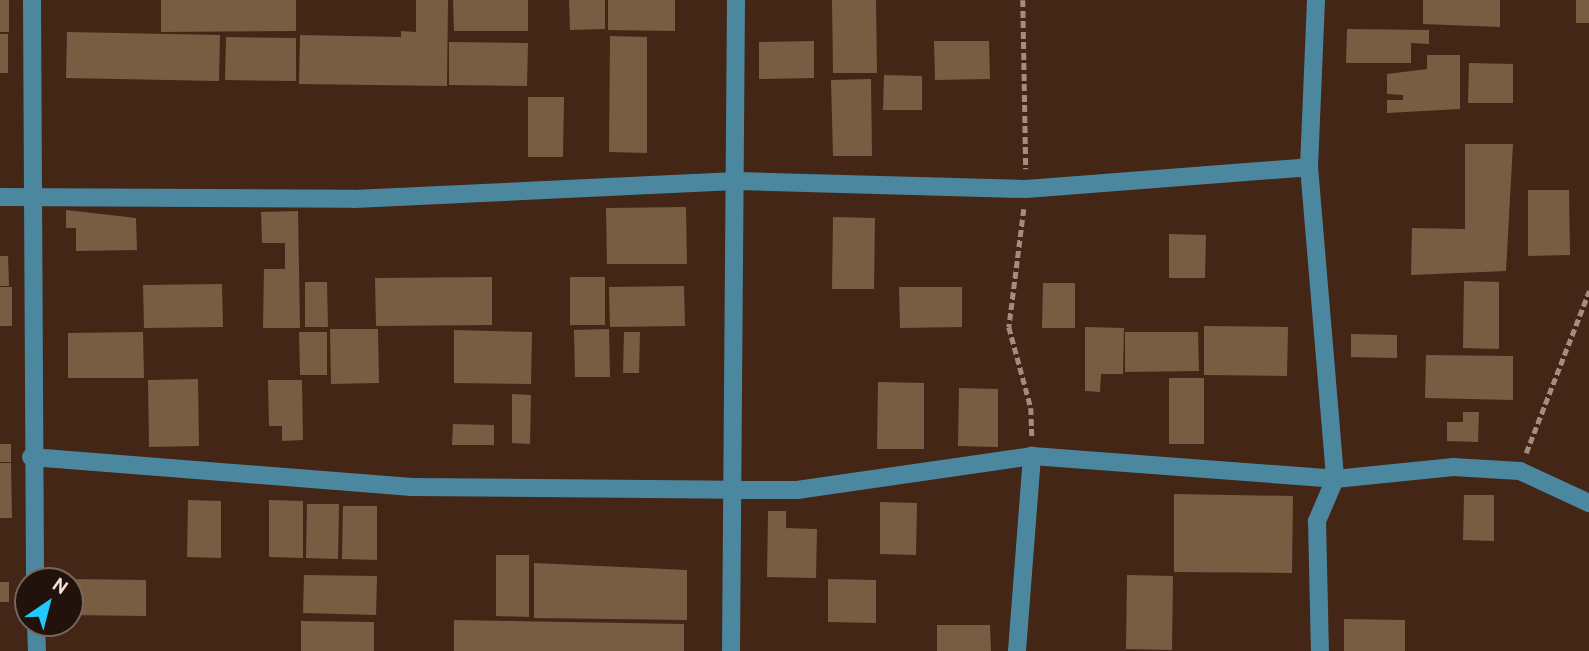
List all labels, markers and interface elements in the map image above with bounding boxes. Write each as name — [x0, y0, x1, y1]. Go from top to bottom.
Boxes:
north arrow — [14, 567, 84, 637]
text: N — [48, 573, 72, 599]

